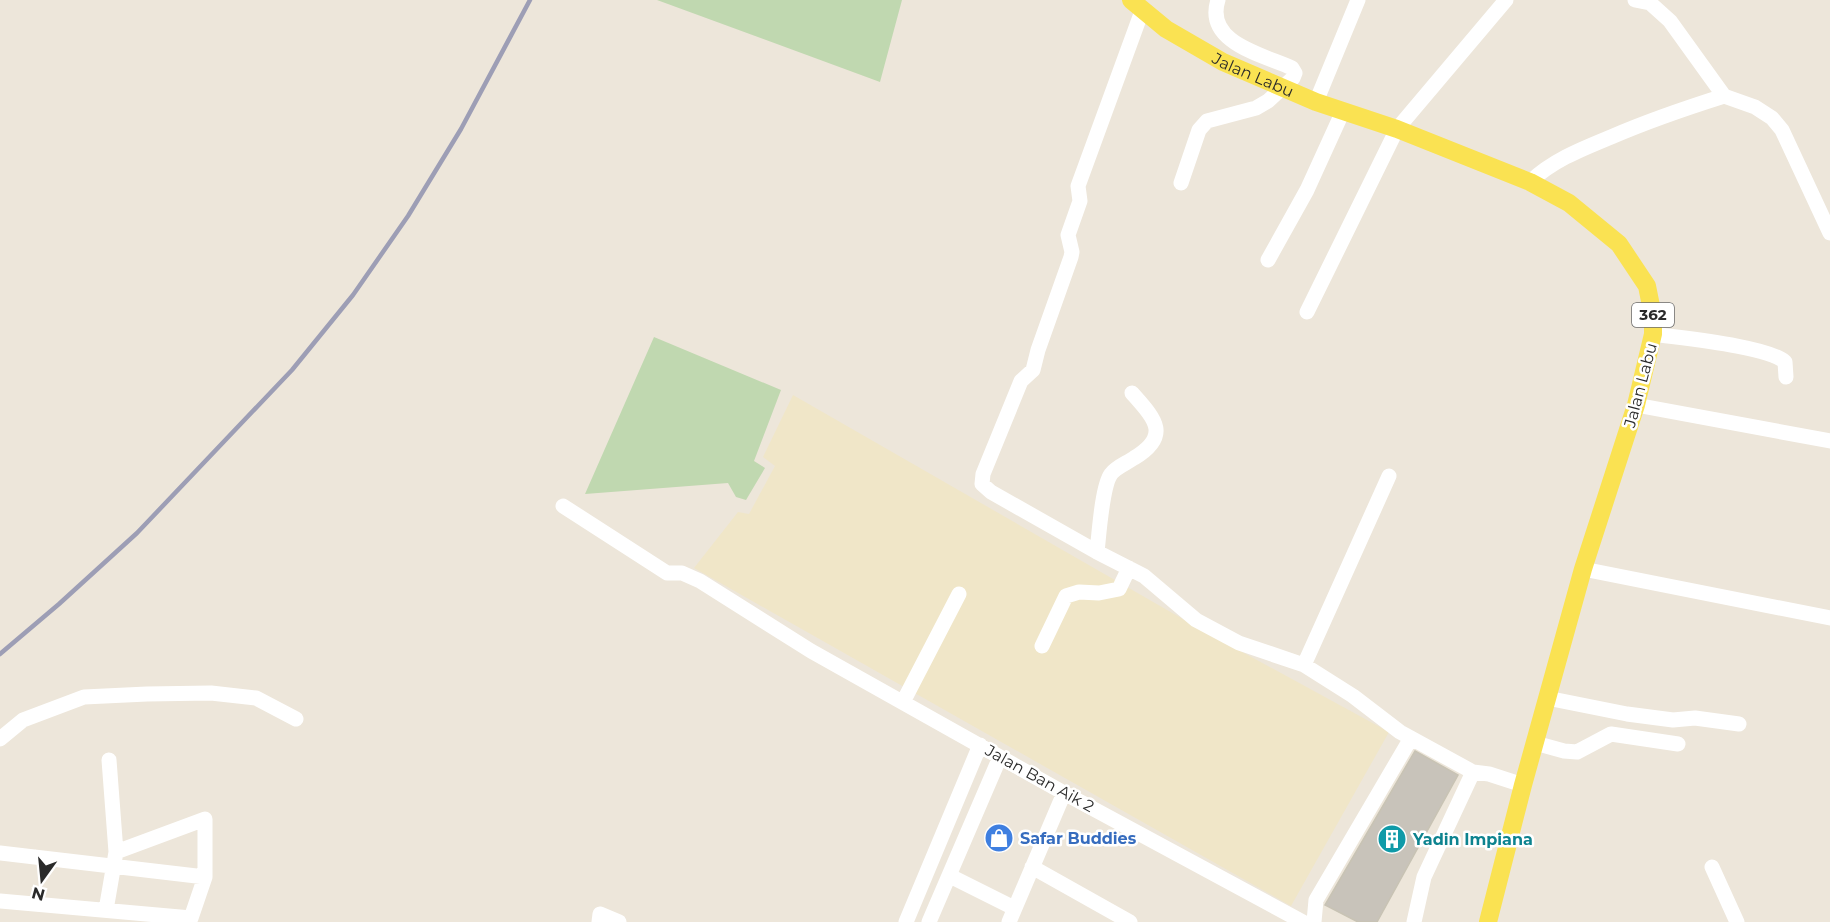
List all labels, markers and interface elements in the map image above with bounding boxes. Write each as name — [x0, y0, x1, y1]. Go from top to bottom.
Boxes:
street label: Jalan Labu — [1208, 48, 1296, 101]
road number: 362 — [1632, 303, 1674, 327]
street label: Jalan Labu — [1620, 341, 1661, 430]
street label: Jalan Ban Aik 2 — [981, 740, 1097, 816]
shop icon: Safar Buddies — [983, 822, 1015, 854]
building icon: Yadin Impiana — [1376, 823, 1408, 855]
place label: Safar Buddies — [1020, 829, 1137, 848]
place label: Yadin Impiana — [1412, 830, 1533, 849]
north arrow — [12, 850, 72, 910]
text: N — [30, 883, 47, 905]

